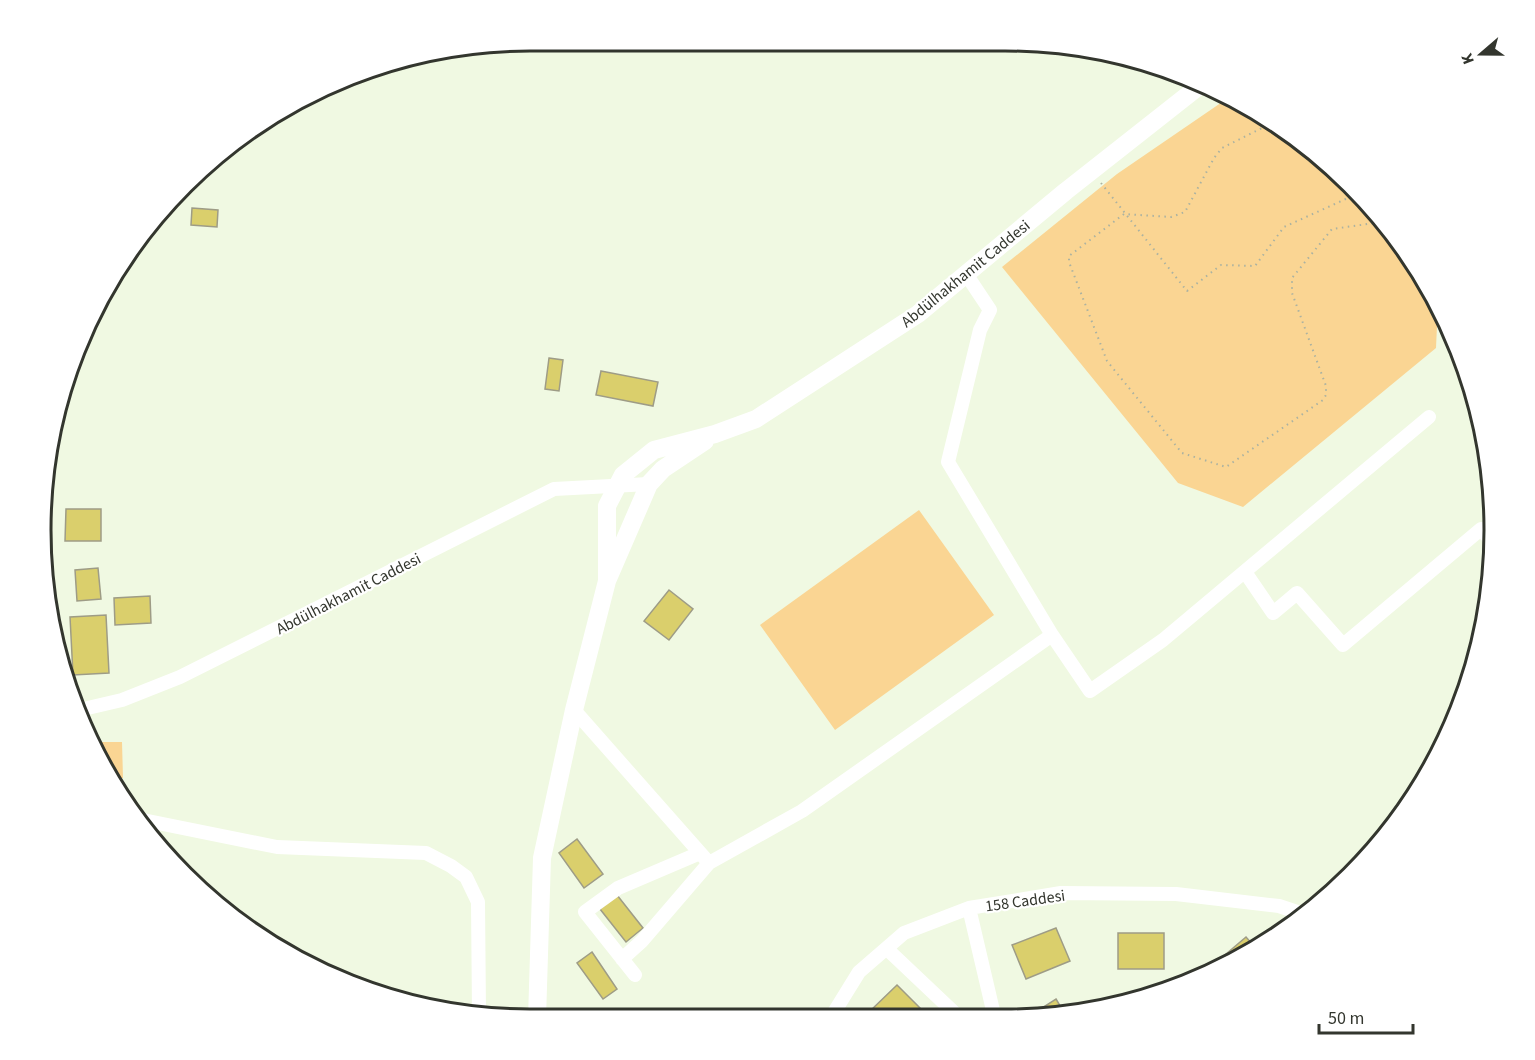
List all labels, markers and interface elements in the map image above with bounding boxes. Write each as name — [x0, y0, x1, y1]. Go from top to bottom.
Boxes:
north arrow — [1451, 24, 1511, 84]
text: K — [1456, 50, 1480, 67]
street label: Abdülhakhamit Caddesi — [897, 215, 1035, 333]
street label: Abdülhakhamit Caddesi — [272, 548, 425, 640]
street label: 158 Caddesi — [984, 884, 1067, 917]
scale bar — [1319, 997, 1414, 1035]
text: 50 m — [1328, 1006, 1364, 1031]

